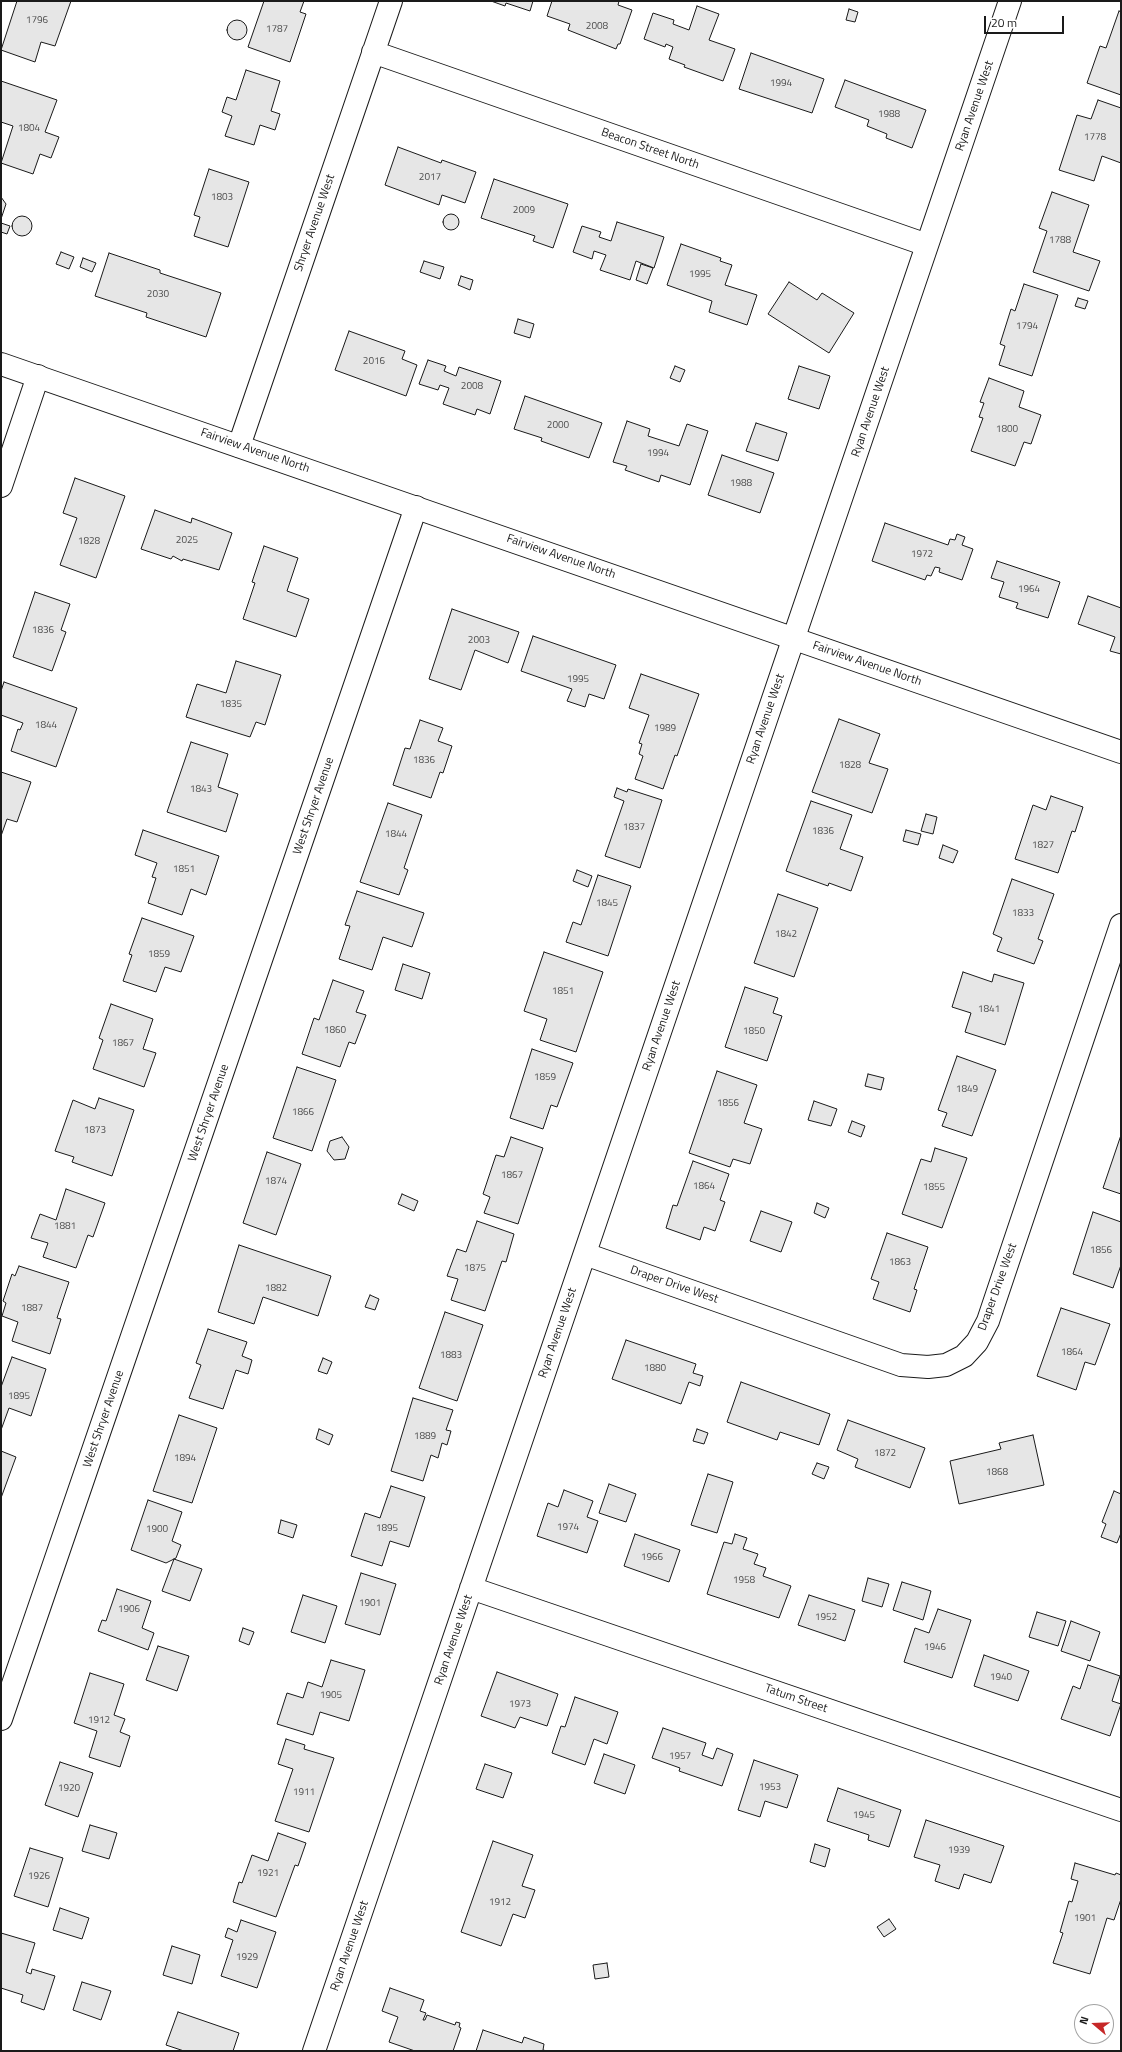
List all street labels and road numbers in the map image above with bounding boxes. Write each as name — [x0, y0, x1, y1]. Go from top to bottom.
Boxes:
street label: Ryan Avenue West — [953, 59, 997, 153]
street label: Beacon Street North — [599, 125, 701, 173]
street label: Shryer Avenue West — [292, 172, 338, 274]
street label: Ryan Avenue West — [849, 365, 893, 459]
street label: Fairview Avenue North — [199, 426, 311, 476]
street label: Fairview Avenue North — [505, 532, 617, 582]
street label: Fairview Avenue North — [811, 639, 923, 689]
street label: Ryan Avenue West — [744, 672, 788, 766]
street label: West Shryer Avenue — [291, 755, 337, 857]
street label: Ryan Avenue West — [640, 979, 684, 1073]
street label: West Shryer Avenue — [186, 1062, 232, 1164]
street label: Draper Drive West — [975, 1241, 1021, 1333]
street label: Draper Drive West — [628, 1263, 720, 1307]
street label: Ryan Avenue West — [536, 1286, 580, 1380]
street label: West Shryer Avenue — [81, 1368, 127, 1470]
street label: Ryan Avenue West — [432, 1593, 476, 1687]
street label: Tatum Street — [763, 1682, 829, 1716]
street label: Ryan Avenue West — [328, 1899, 372, 1993]

